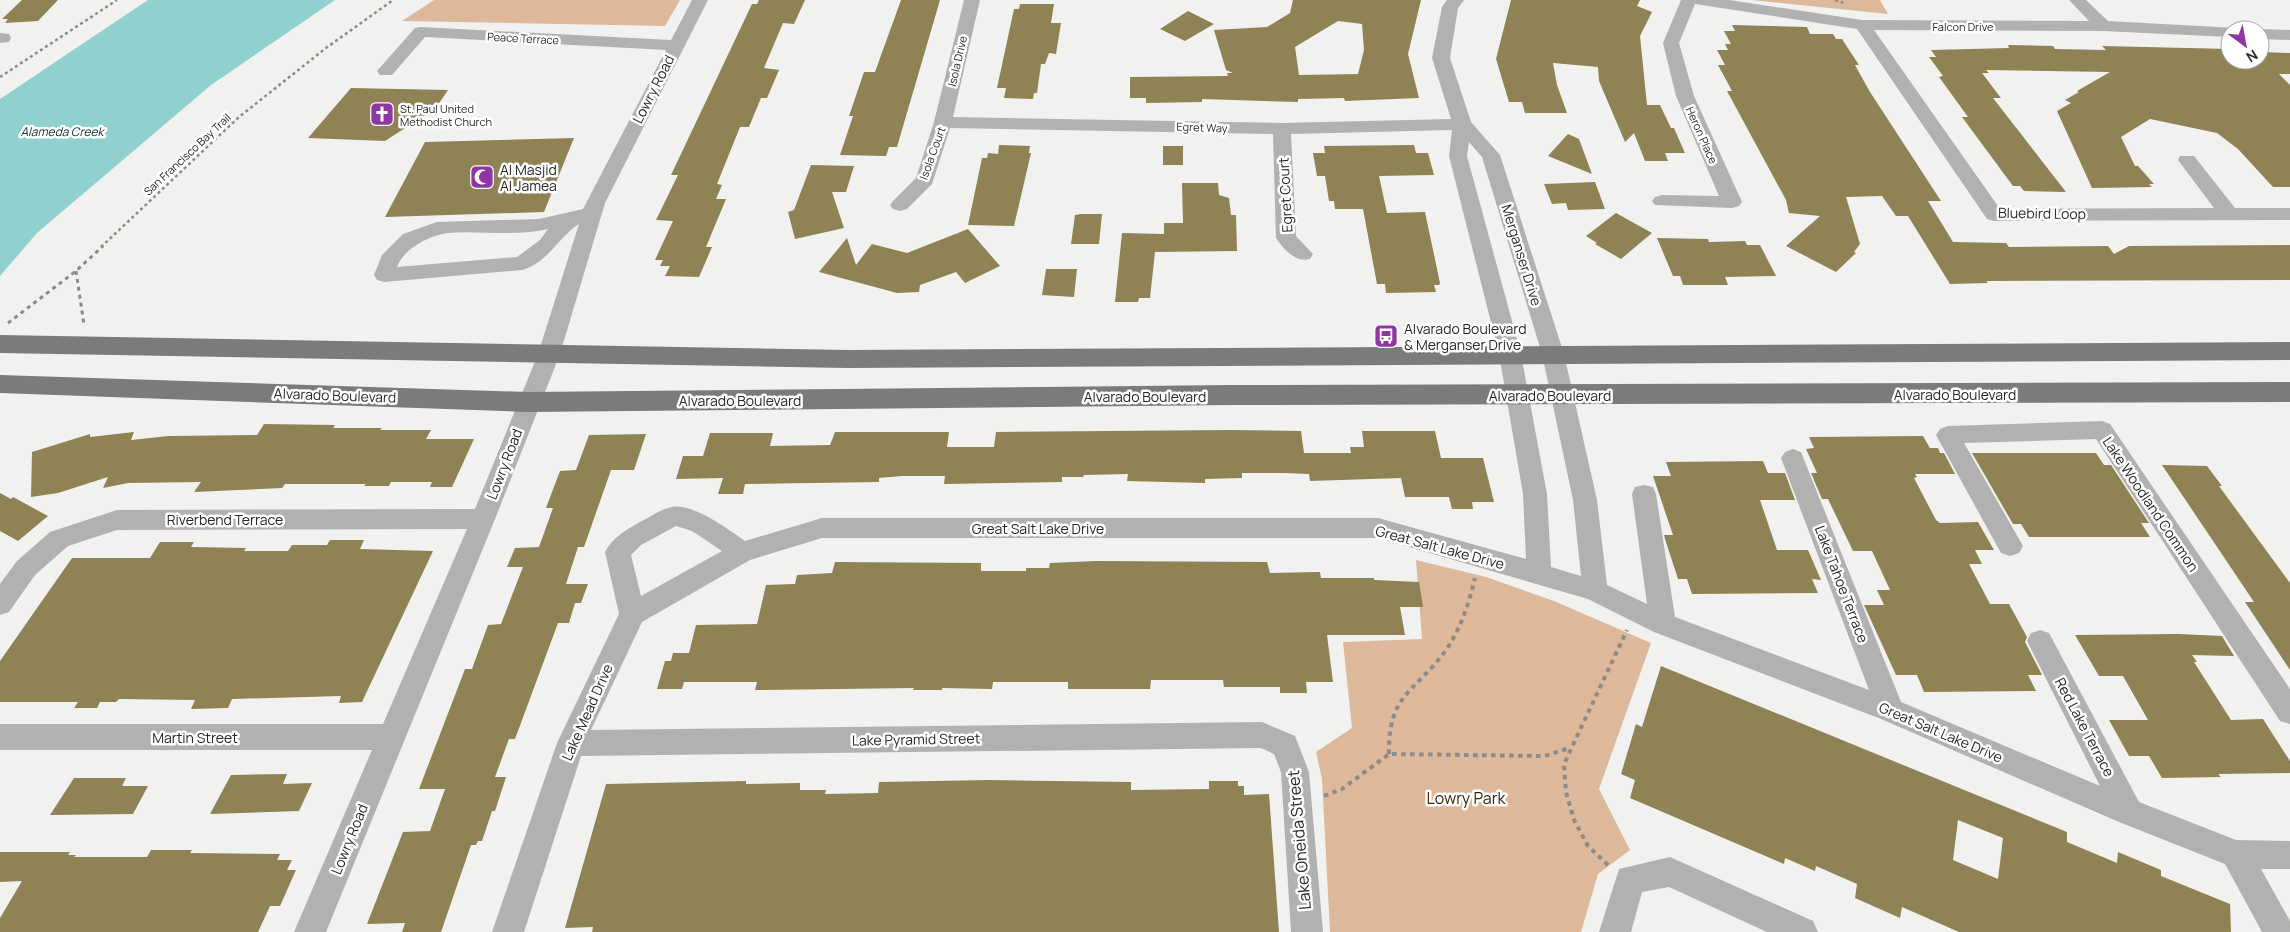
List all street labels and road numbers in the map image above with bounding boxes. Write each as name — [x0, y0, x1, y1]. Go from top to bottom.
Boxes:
street label: Falcon Drive — [1933, 19, 1994, 34]
street label: Peace Terrace — [487, 29, 560, 47]
street label: Isola Drive — [944, 34, 970, 88]
street label: Lowry Road — [628, 52, 678, 126]
street label: Heron Place — [1683, 104, 1721, 166]
street label: San Francisco Bay Trail — [140, 110, 234, 198]
street label: Egret Way — [1176, 119, 1228, 135]
street label: Isola Court — [916, 125, 948, 181]
street label: Egret Court — [1274, 157, 1296, 233]
street label: Merganser Drive — [1498, 202, 1546, 308]
street label: Bluebird Loop — [1998, 203, 2086, 223]
street label: Alvarado Boulevard — [273, 383, 397, 407]
street label: Alvarado Boulevard — [1894, 385, 2016, 404]
street label: Alvarado Boulevard — [1489, 386, 1611, 405]
street label: Alvarado Boulevard — [1084, 387, 1206, 406]
street label: Alvarado Boulevard — [679, 391, 801, 410]
street label: Lowry Road — [482, 426, 526, 502]
street label: Lake Woodland Common — [2099, 433, 2203, 575]
street label: Riverbend Terrace — [167, 510, 283, 529]
street label: Great Salt Lake Drive — [972, 519, 1104, 538]
street label: Great Salt Lake Drive — [1374, 521, 1506, 573]
street label: Lake Tahoe Terrace — [1811, 523, 1873, 645]
street label: Lake Mead Drive — [557, 661, 617, 763]
street label: Red Lake Terrace — [2051, 674, 2119, 780]
street label: Great Salt Lake Drive — [1876, 697, 2006, 767]
street label: Martin Street — [152, 728, 238, 747]
street label: Lake Pyramid Street — [852, 728, 981, 750]
street label: Lake Oneida Street — [1282, 769, 1316, 911]
street label: Lowry Road — [326, 801, 372, 877]

